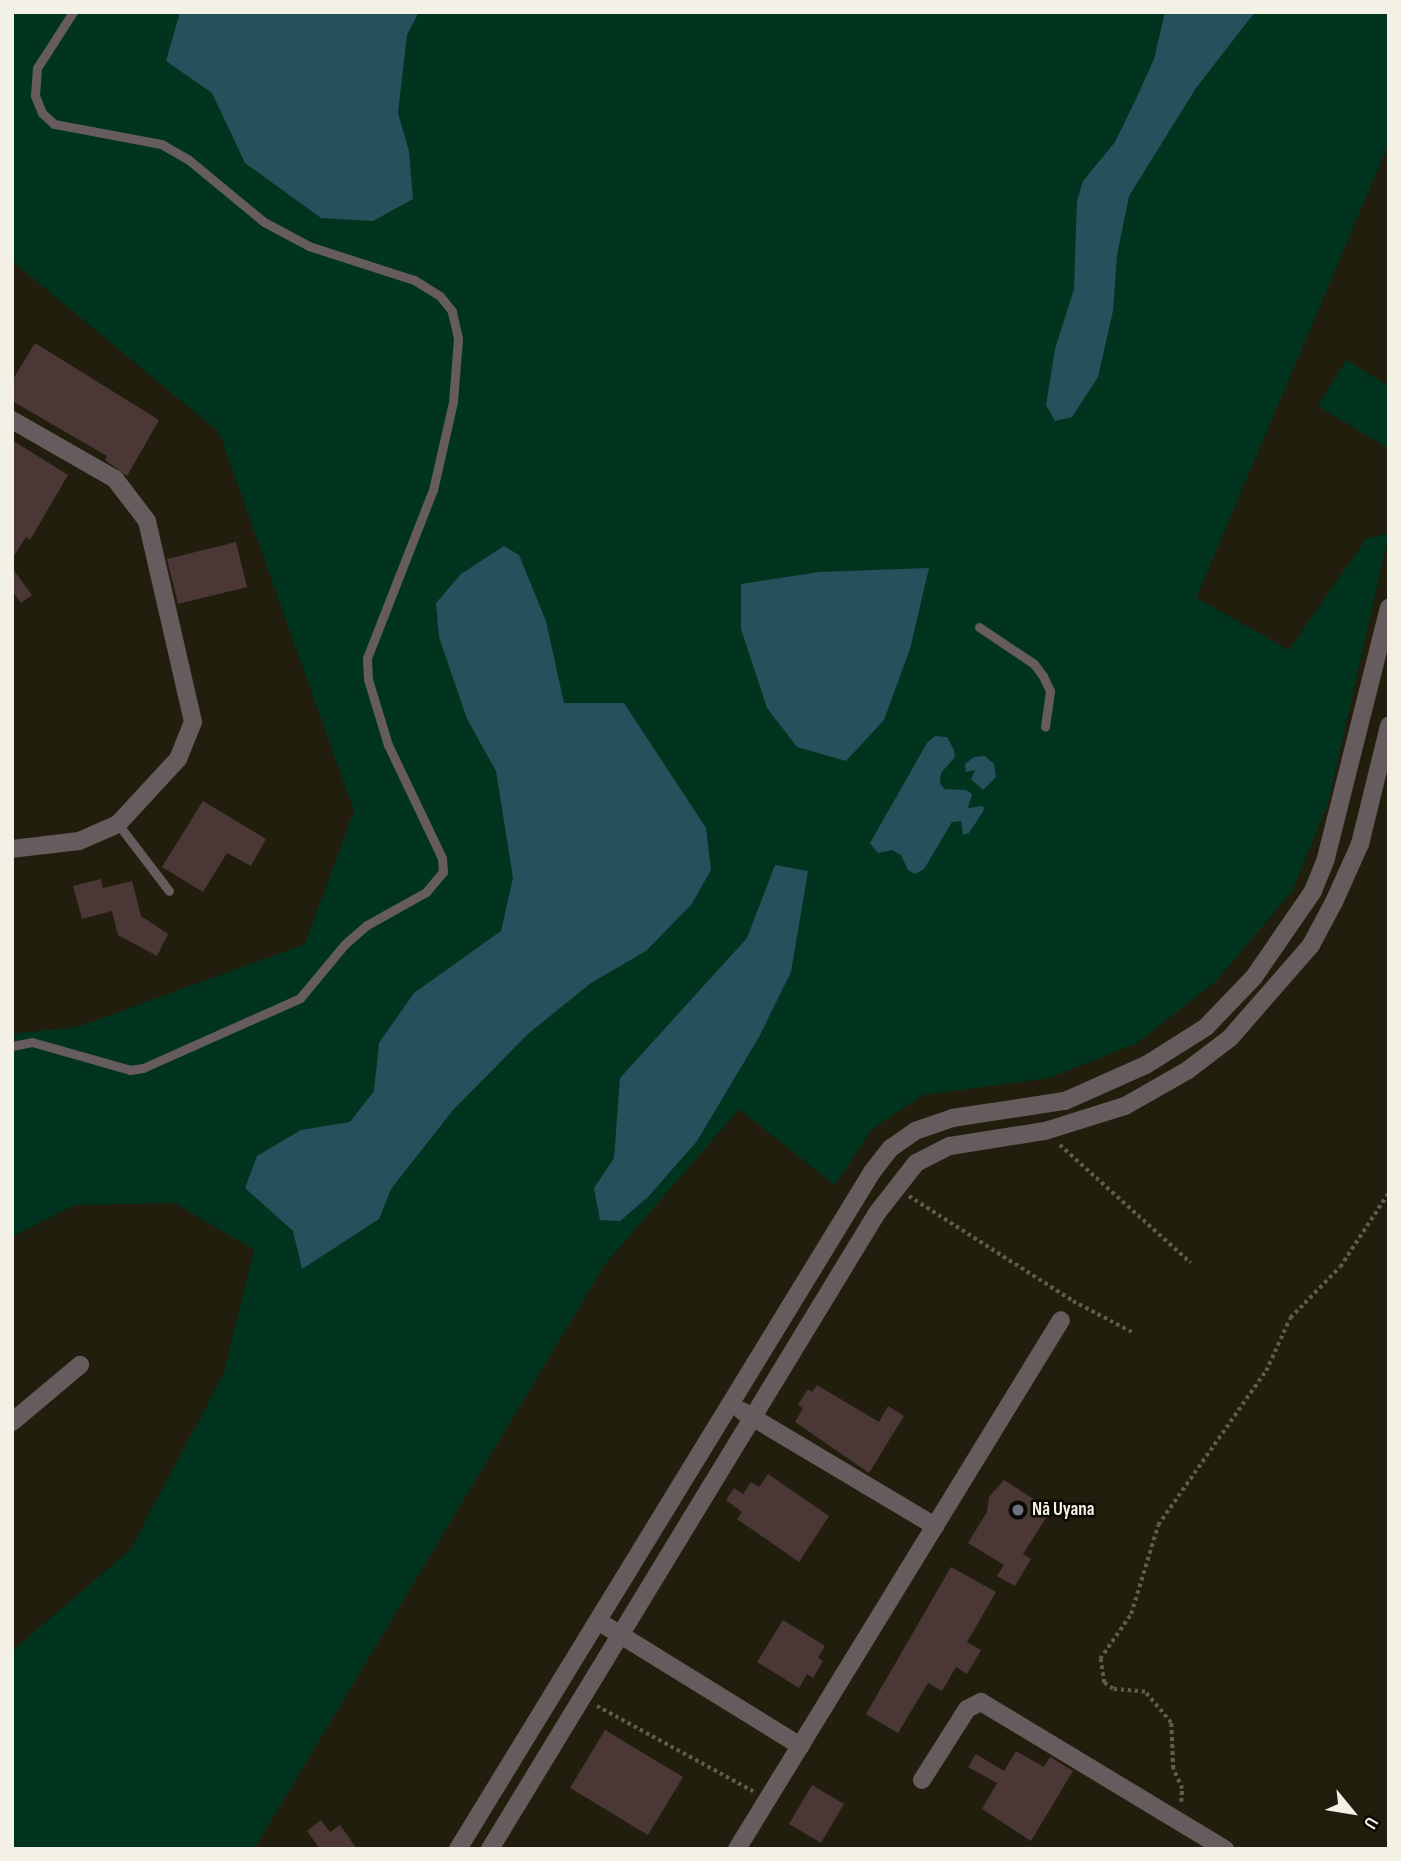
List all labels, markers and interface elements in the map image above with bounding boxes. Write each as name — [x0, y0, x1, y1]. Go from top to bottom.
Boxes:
place label: Nā Uyana — [1032, 1499, 1094, 1521]
marker: Nā Uyana — [1010, 1502, 1026, 1518]
north arrow — [1317, 1777, 1387, 1847]
text: U — [1358, 1813, 1383, 1833]

